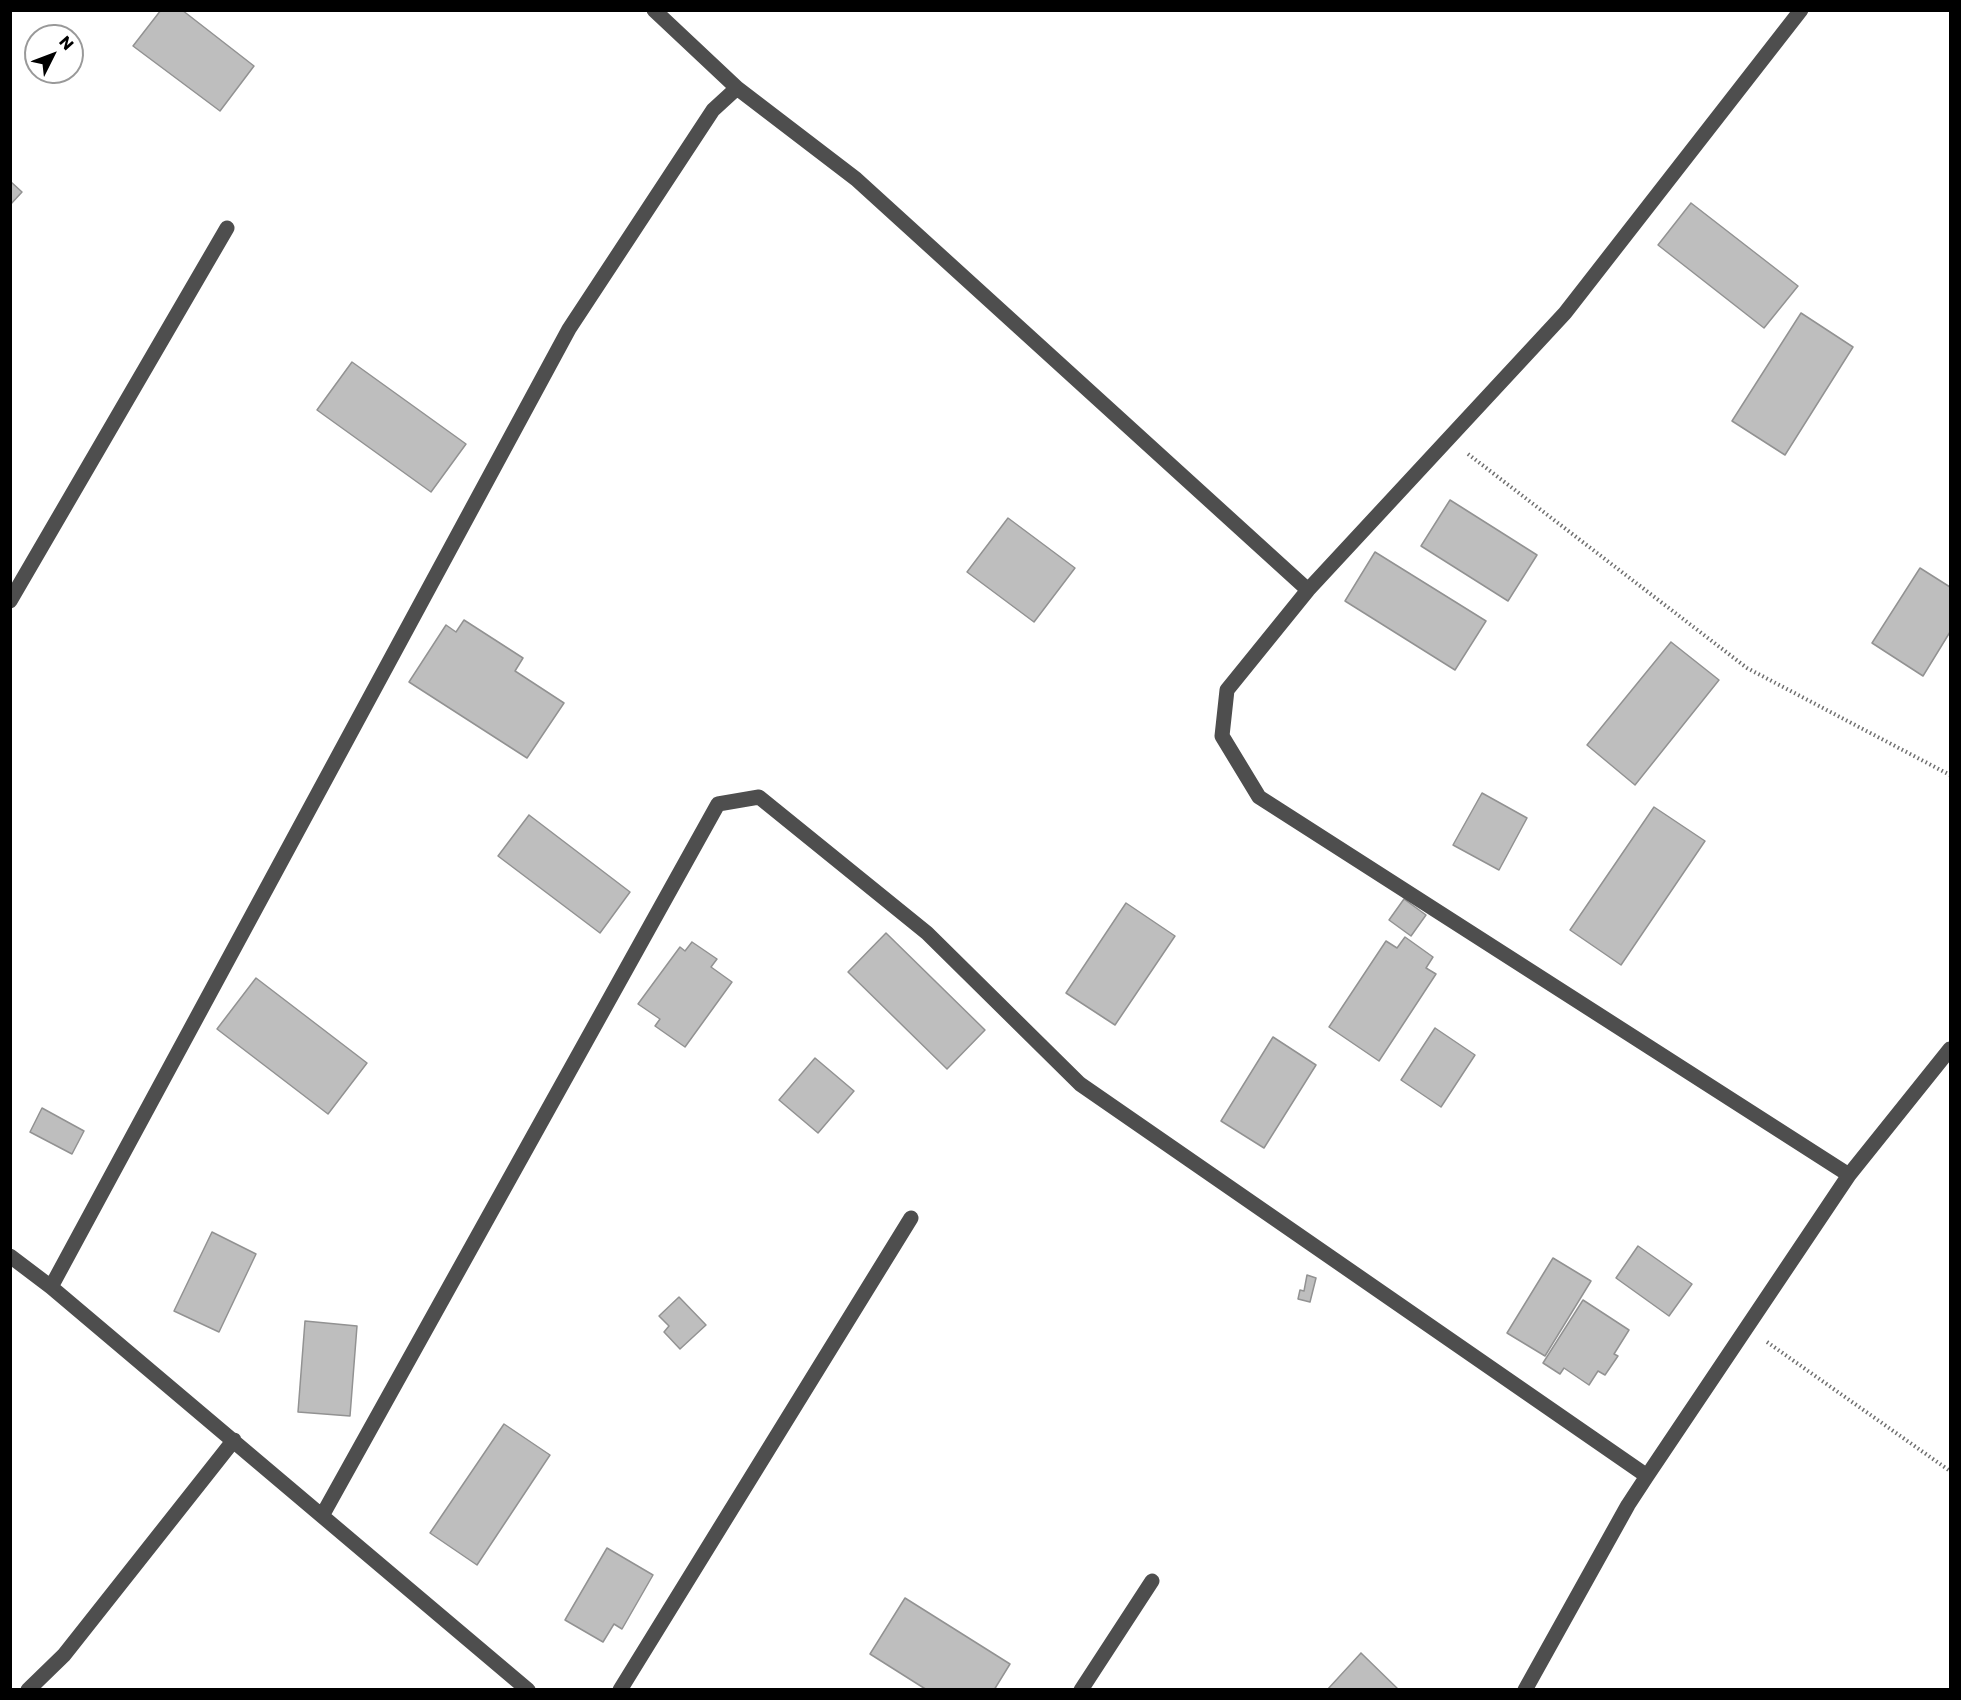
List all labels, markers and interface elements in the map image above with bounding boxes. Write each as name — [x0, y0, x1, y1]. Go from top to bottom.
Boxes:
north arrow — [24, 24, 84, 84]
text: N — [54, 31, 79, 55]

